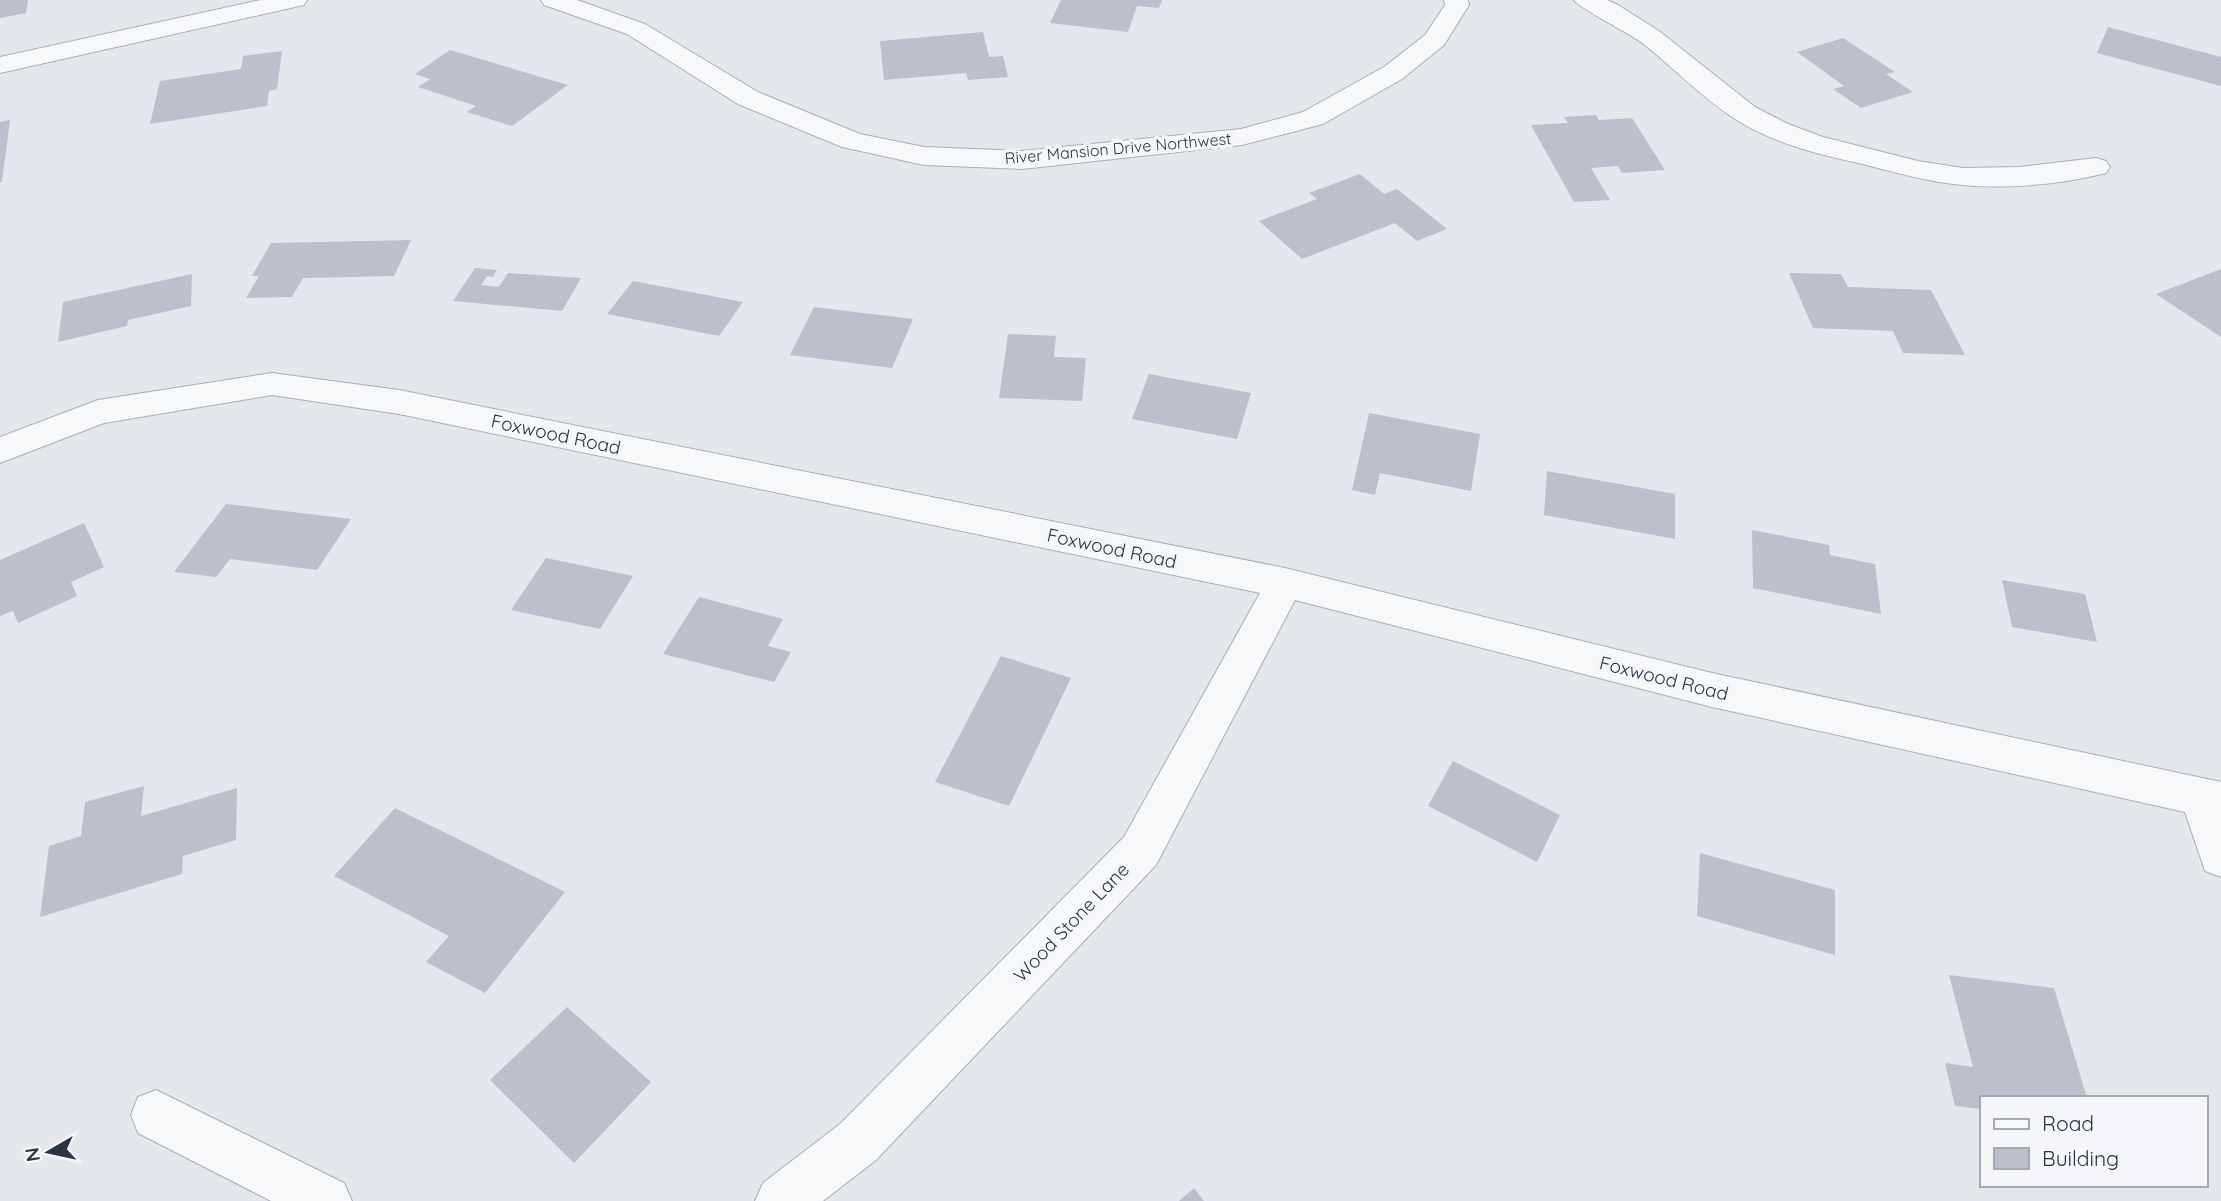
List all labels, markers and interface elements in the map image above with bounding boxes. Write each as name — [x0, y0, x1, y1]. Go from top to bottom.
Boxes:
street label: River Mansion Drive Northwest — [1004, 128, 1232, 168]
street label: Foxwood Road — [489, 409, 623, 459]
street label: Foxwood Road — [1045, 523, 1179, 573]
street label: Foxwood Road — [1597, 650, 1731, 706]
street label: Wood Stone Lane — [1008, 857, 1134, 987]
legend — [1980, 1096, 2207, 1187]
text: Road — [2042, 1110, 2094, 1136]
north arrow — [14, 1117, 84, 1187]
text: Building — [2042, 1145, 2119, 1171]
text: N — [19, 1146, 45, 1163]

